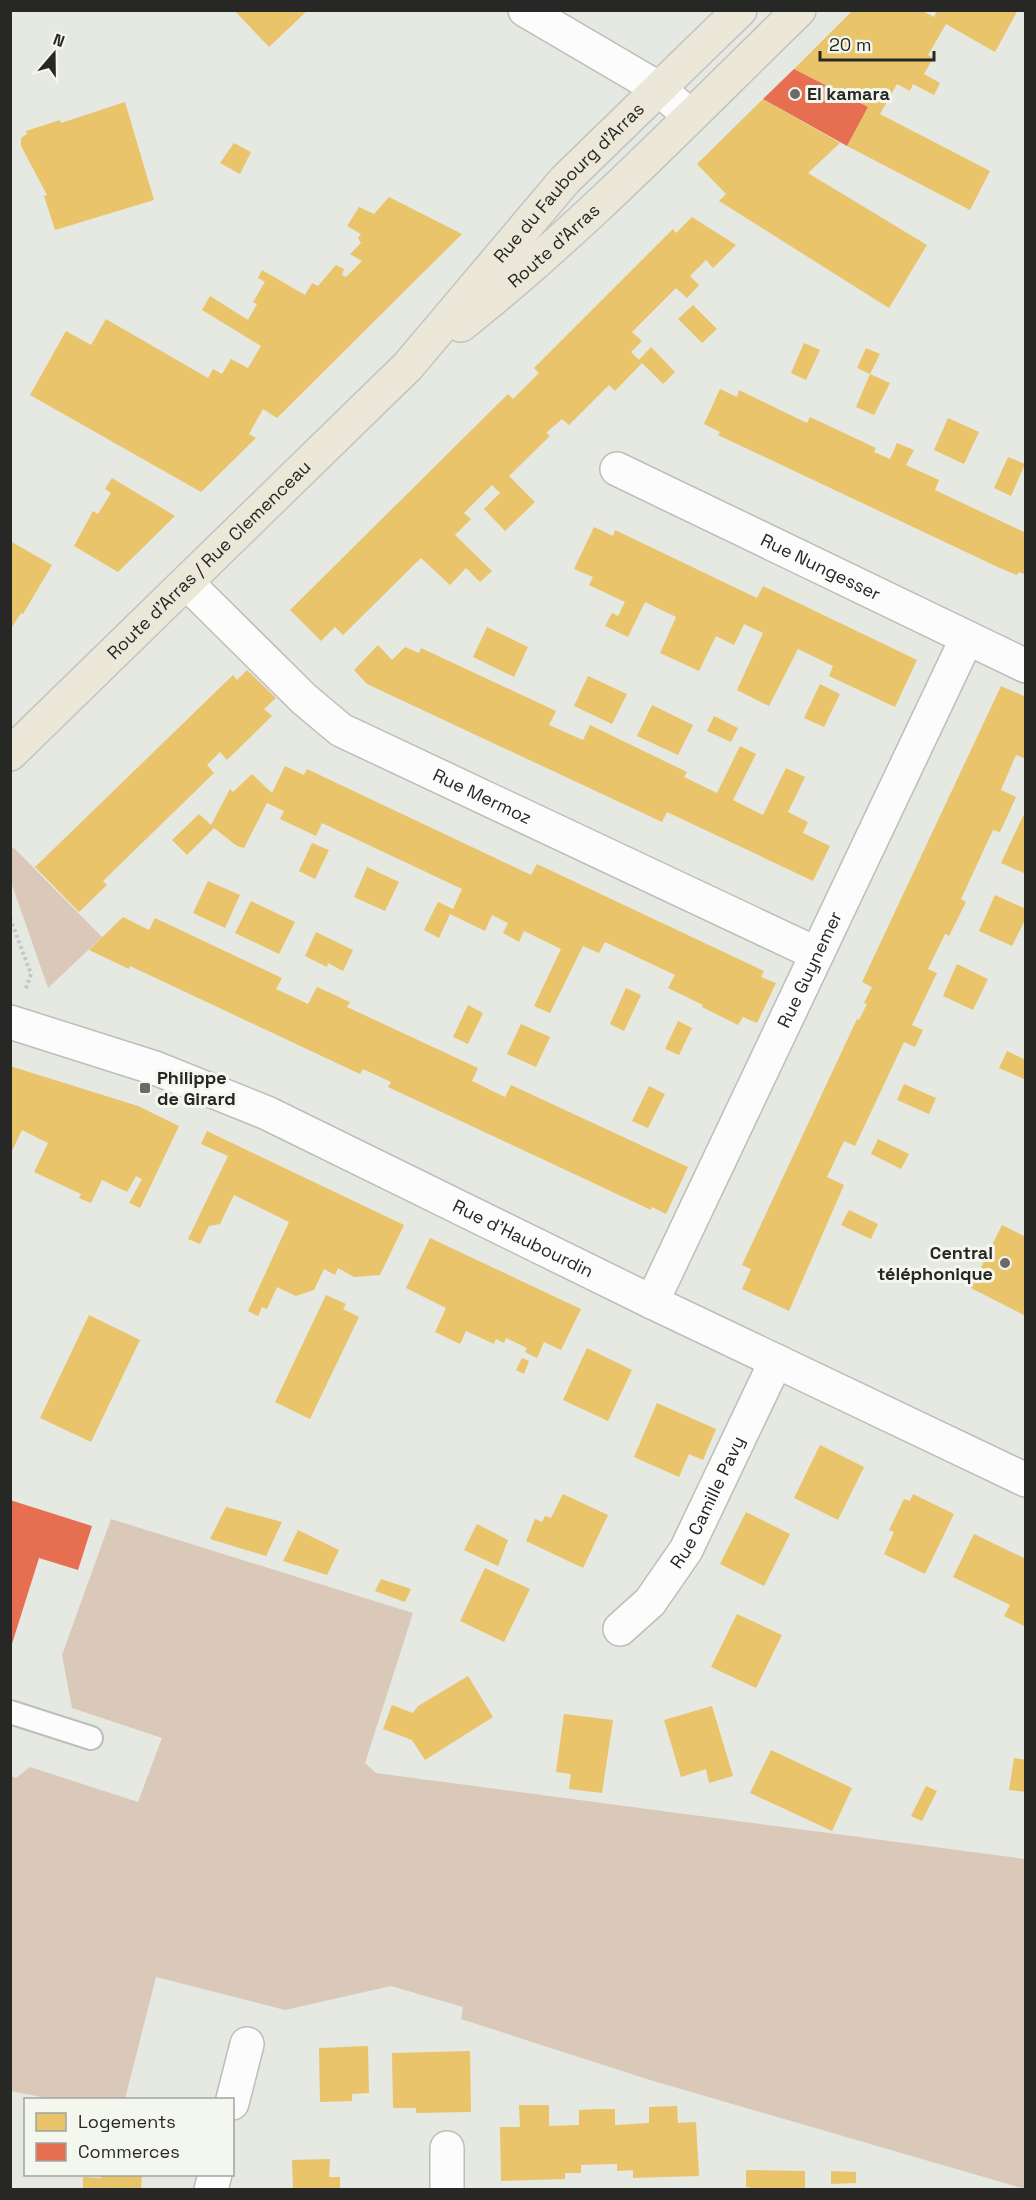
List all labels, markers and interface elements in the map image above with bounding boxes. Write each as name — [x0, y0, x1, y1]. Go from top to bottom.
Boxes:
north arrow — [24, 24, 84, 84]
scale bar — [820, 24, 934, 62]
text: N — [50, 29, 68, 52]
text: 20 m — [829, 33, 872, 56]
place label: El kamara — [807, 82, 890, 105]
marker: El kamara — [788, 87, 802, 101]
street label: Rue du Faubourg d'Arras — [488, 97, 649, 267]
street label: Route d'Arras — [503, 198, 604, 293]
street label: Route d'Arras / Rue Clemenceau — [102, 455, 315, 664]
street label: Rue Nungesser — [757, 528, 885, 605]
street label: Rue Mermoz — [429, 763, 535, 829]
street label: Rue Guynemer — [772, 907, 847, 1031]
place label: Philippe de Girard — [157, 1066, 236, 1110]
marker: Philippe de Girard — [138, 1081, 152, 1095]
street label: Rue d'Haubourdin — [449, 1194, 597, 1282]
place label: Central téléphonique — [877, 1241, 993, 1285]
marker: Central téléphonique — [998, 1256, 1012, 1270]
street label: Rue Camille Pavy — [665, 1432, 750, 1573]
legend — [24, 2098, 234, 2176]
text: Logements — [78, 2110, 176, 2133]
text: Commerces — [78, 2140, 180, 2163]

